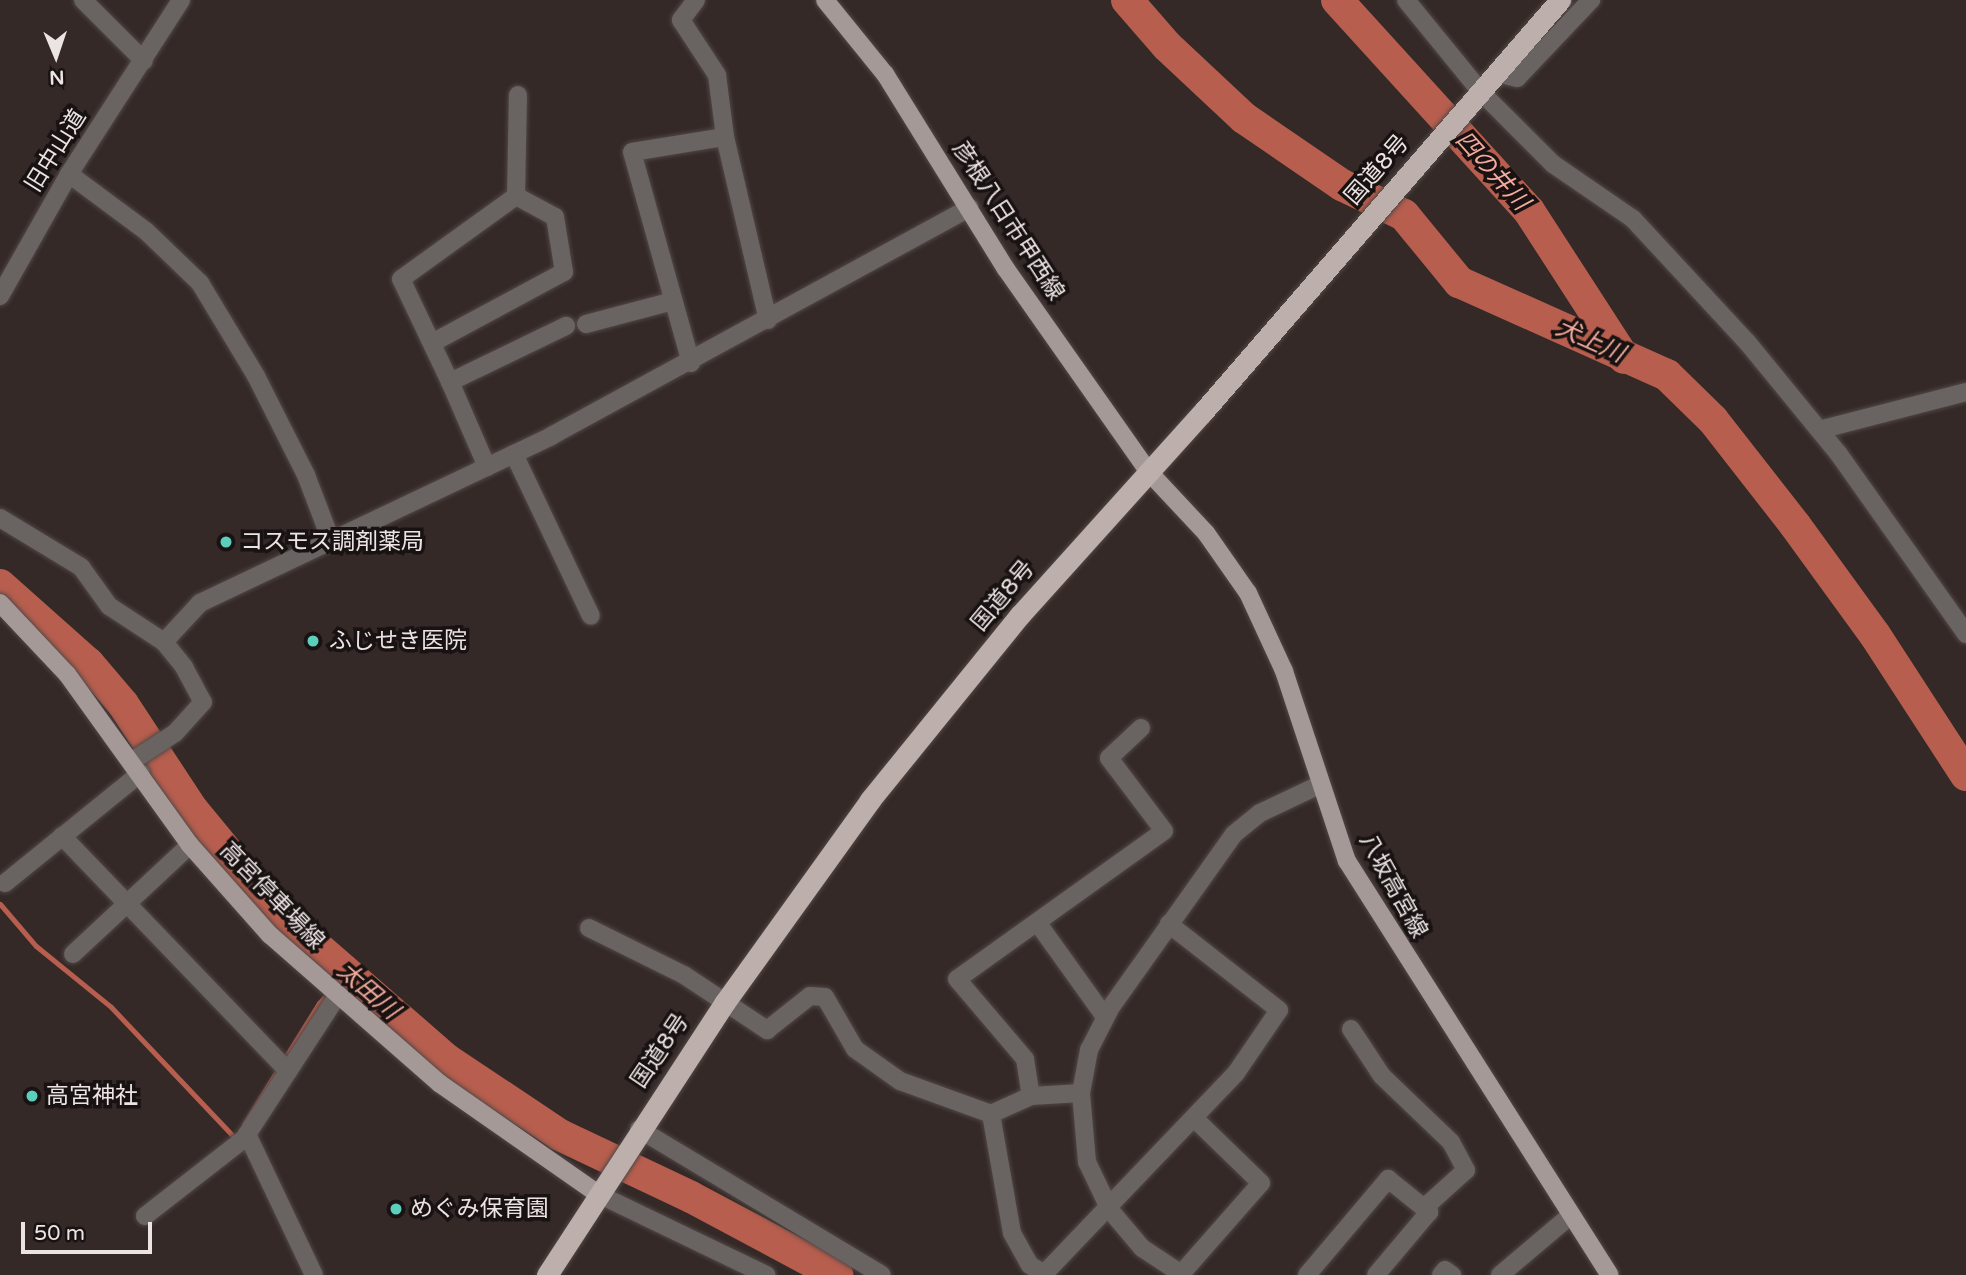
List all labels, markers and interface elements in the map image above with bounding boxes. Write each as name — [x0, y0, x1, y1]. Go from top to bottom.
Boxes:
north arrow — [21, 21, 91, 91]
text: N — [49, 66, 65, 88]
street label: 旧中山道 — [20, 105, 92, 197]
water label: 四の井川 — [1449, 126, 1535, 216]
street label: 国道8号 — [1339, 129, 1415, 211]
street label: 彦根八日市甲西線 — [946, 136, 1070, 306]
water label: 犬上川 — [1551, 313, 1629, 369]
place label: コスモス調剤薬局 — [240, 528, 424, 556]
marker: コスモス調剤薬局 — [218, 534, 234, 550]
street label: 国道8号 — [966, 555, 1040, 637]
place label: ふじせき医院 — [329, 627, 467, 655]
marker: ふじせき医院 — [303, 631, 323, 651]
street label: 八坂高宮線 — [1353, 829, 1433, 943]
street label: 高宮停車場線 — [214, 837, 330, 955]
water label: 太田川 — [331, 957, 405, 1025]
street label: 国道8号 — [625, 1009, 695, 1093]
place label: 高宮神社 — [46, 1082, 138, 1110]
marker: 高宮神社 — [24, 1088, 40, 1104]
place label: めぐみ保育園 — [410, 1195, 548, 1223]
marker: めぐみ保育園 — [388, 1201, 404, 1217]
scale bar — [24, 1208, 156, 1252]
text: 50 m — [34, 1221, 85, 1246]

